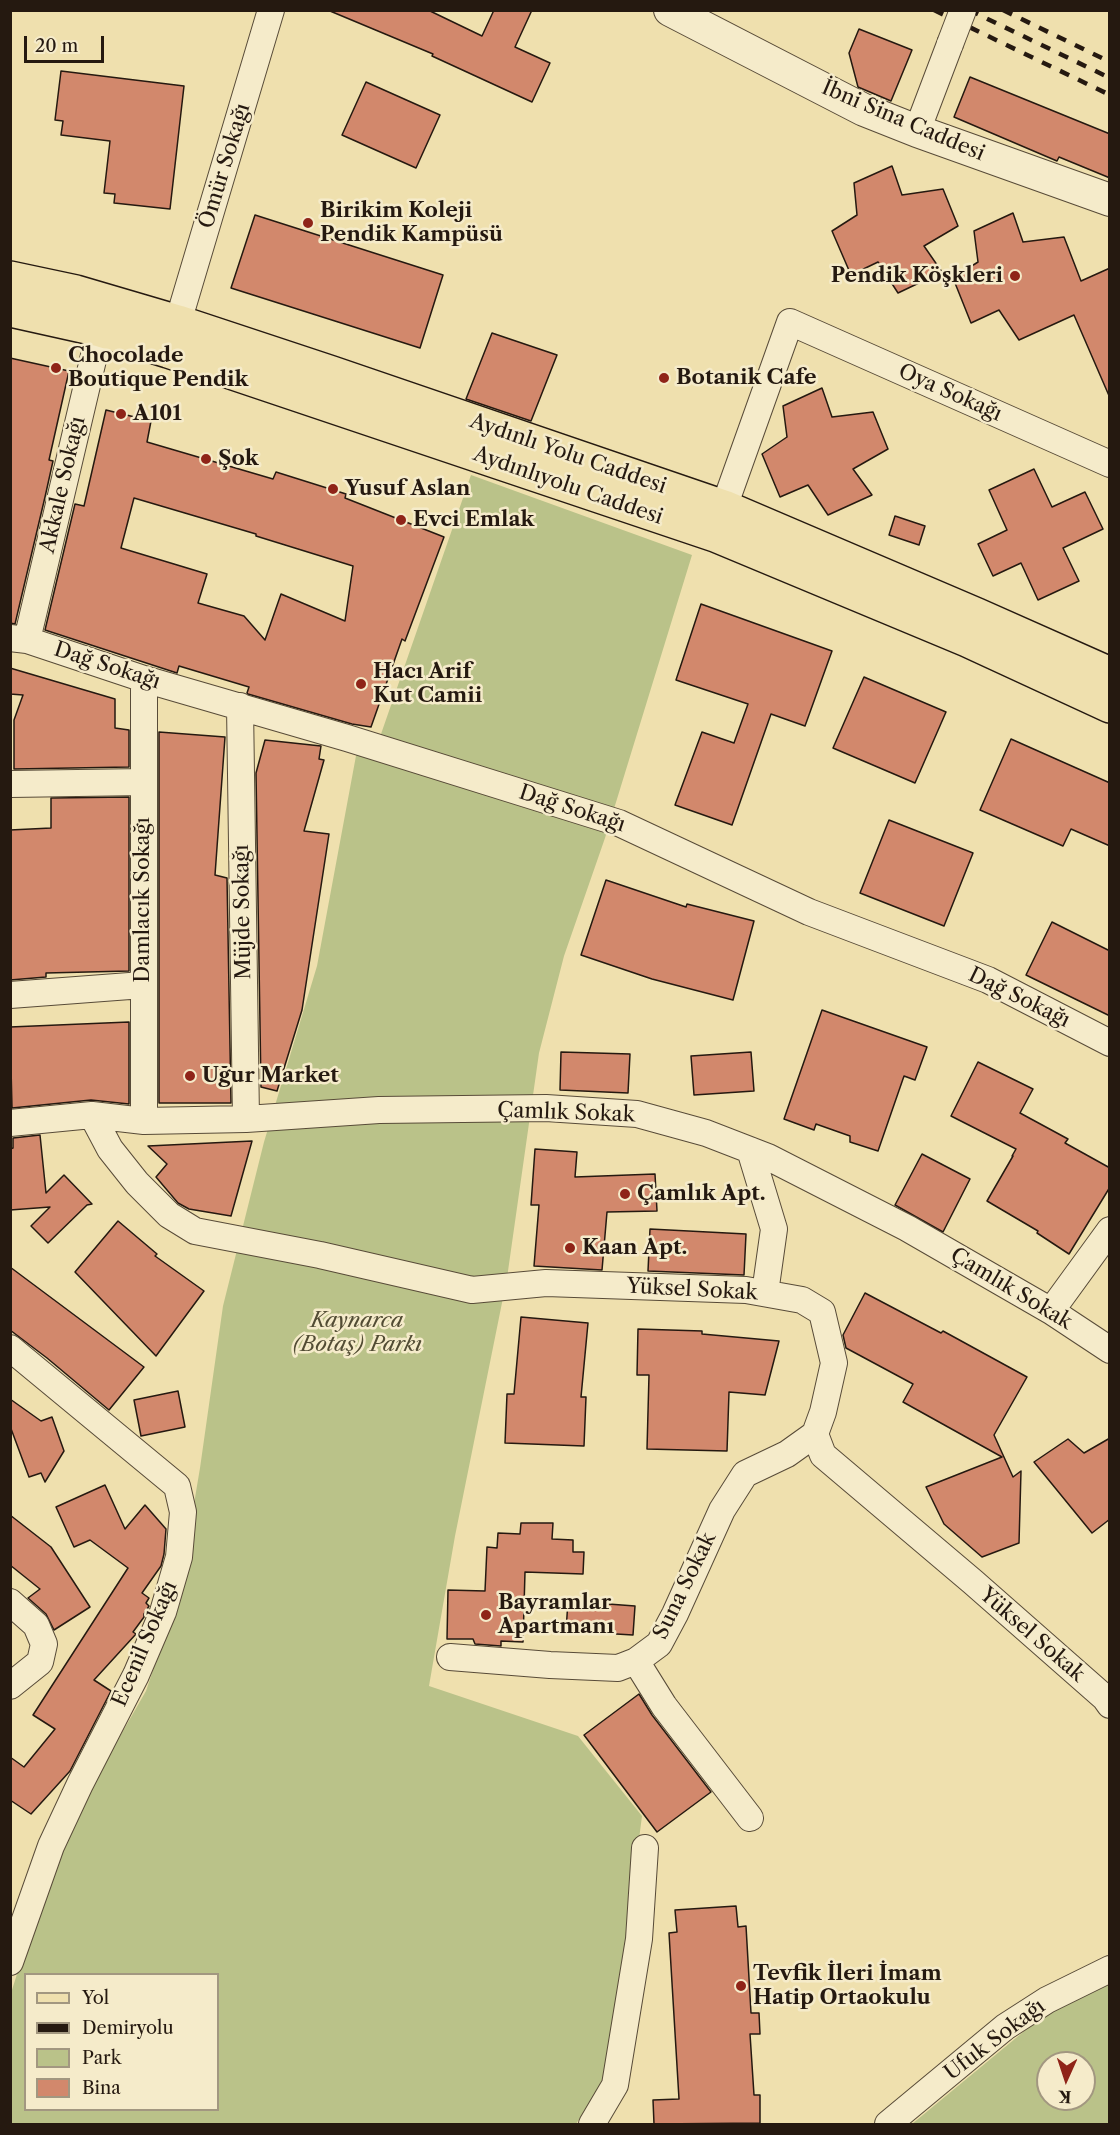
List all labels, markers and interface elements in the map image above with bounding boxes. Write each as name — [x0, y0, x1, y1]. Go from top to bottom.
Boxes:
scale bar — [27, 24, 106, 62]
text: 20 m — [35, 35, 78, 57]
street label: İbni Sina Caddesi — [818, 75, 988, 167]
street label: Ömür Sokağı — [194, 100, 256, 232]
place label: Birikim Koleji Pendik Kampüsü — [320, 198, 503, 248]
marker: Birikim Koleji Pendik Kampüsü — [301, 216, 315, 230]
place label: Pendik Köşkleri — [831, 263, 1003, 289]
marker: Pendik Köşkleri — [1008, 269, 1022, 283]
place label: Chocolade Boutique Pendik — [68, 343, 248, 393]
street label: Oya Sokağı — [894, 359, 1006, 427]
marker: Chocolade Boutique Pendik — [49, 361, 63, 375]
place label: Botanik Cafe — [676, 365, 817, 391]
marker: Botanik Cafe — [657, 371, 671, 385]
place label: A101 — [133, 401, 182, 427]
marker: A101 — [114, 407, 128, 421]
street label: Aydınlı Yolu Caddesi — [466, 409, 670, 499]
street label: Akkale Sokağı — [35, 414, 91, 556]
street label: Aydınlıyolu Caddesi — [470, 442, 666, 530]
place label: Şok — [218, 446, 259, 472]
marker: Şok — [199, 452, 213, 466]
place label: Yusuf Aslan — [345, 476, 470, 502]
marker: Yusuf Aslan — [326, 482, 340, 496]
place label: Evci Emlak — [413, 507, 534, 533]
marker: Evci Emlak — [394, 513, 408, 527]
street label: Dağ Sokağı — [51, 637, 163, 695]
place label: Hacı Arif Kut Camii — [373, 659, 482, 709]
marker: Hacı Arif Kut Camii — [354, 677, 368, 691]
street label: Dağ Sokağı — [516, 780, 628, 838]
street label: Damlacık Sokağı — [130, 817, 156, 983]
street label: Müjde Sokağı — [229, 844, 257, 980]
street label: Dağ Sokağı — [964, 963, 1074, 1033]
place label: Uğur Market — [202, 1063, 339, 1089]
marker: Uğur Market — [183, 1069, 197, 1083]
street label: Çamlık Sokak — [497, 1098, 635, 1128]
place label: Çamlık Apt. — [637, 1181, 766, 1207]
marker: Çamlık Apt. — [618, 1187, 632, 1201]
place label: Kaan Apt. — [582, 1235, 687, 1261]
marker: Kaan Apt. — [563, 1241, 577, 1255]
street label: Çamlık Sokak — [946, 1243, 1076, 1335]
street label: Yüksel Sokak — [626, 1274, 758, 1306]
park label: Kaynarca (Botaş) Parkı — [292, 1308, 422, 1358]
street label: Suna Sokak — [648, 1528, 722, 1644]
street label: Ecenil Sokağı — [107, 1577, 183, 1711]
street label: Yüksel Sokak — [974, 1582, 1090, 1688]
place label: Bayramlar Apartmanı — [498, 1590, 614, 1640]
marker: Bayramlar Apartmanı — [479, 1608, 493, 1622]
place label: Tevfik İleri İmam Hatip Ortaokulu — [753, 1961, 942, 2011]
legend — [24, 1973, 219, 2111]
marker: Tevfik İleri İmam Hatip Ortaokulu — [734, 1979, 748, 1993]
text: Yol — [82, 1987, 109, 2009]
street label: Ufuk Sokağı — [940, 1994, 1050, 2086]
text: Demiryolu — [82, 2017, 174, 2039]
text: Park — [82, 2047, 121, 2069]
north arrow — [1036, 2051, 1096, 2111]
text: Bina — [82, 2077, 121, 2099]
text: K — [1058, 2087, 1072, 2107]

